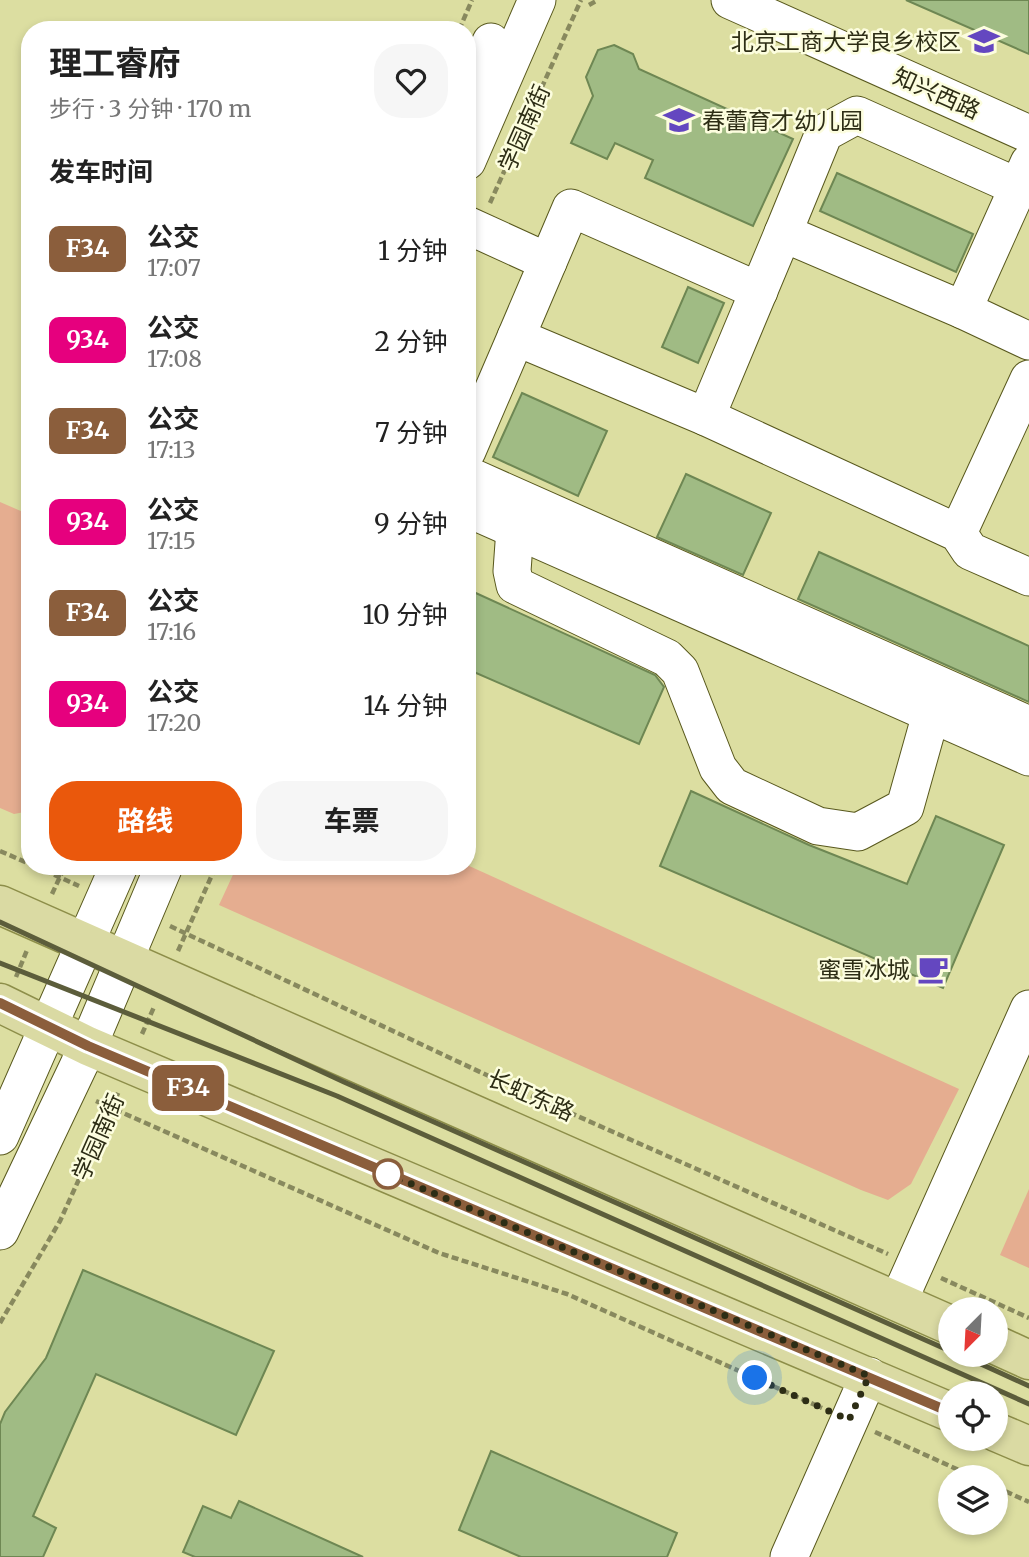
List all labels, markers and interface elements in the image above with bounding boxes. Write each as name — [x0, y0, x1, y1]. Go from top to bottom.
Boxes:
school or university icon: 北京工商大学良乡校区 — [967, 24, 1001, 58]
place label: 北京工商大学良乡校区 — [731, 27, 961, 56]
text: 理工睿府 — [49, 43, 181, 84]
button: heart — [374, 44, 448, 118]
street label: 知兴西路 — [889, 61, 985, 125]
street label: 学园南街 — [492, 80, 556, 176]
text: 步行 · 3 分钟 · 170 m — [49, 94, 251, 123]
school or university icon: 春蕾育才幼儿园 — [662, 103, 696, 137]
place label: 春蕾育才幼儿园 — [702, 106, 863, 135]
text: 发车时间 — [49, 155, 153, 188]
text: 公交 — [147, 220, 199, 253]
text: F34 — [66, 233, 109, 264]
text: 1 分钟 — [378, 234, 448, 267]
text: 17:07 — [147, 253, 201, 282]
text: 公交 — [147, 311, 199, 344]
text: 934 — [66, 324, 109, 355]
text: 2 分钟 — [374, 325, 448, 358]
text: 17:08 — [147, 344, 202, 373]
text: 公交 — [147, 402, 199, 435]
text: F34 — [66, 415, 109, 446]
text: 7 分钟 — [375, 416, 448, 449]
text: 17:13 — [147, 435, 196, 464]
text: 公交 — [147, 493, 199, 526]
text: 934 — [66, 506, 109, 537]
text: 9 分钟 — [374, 507, 448, 540]
text: 17:15 — [147, 526, 196, 555]
text: 公交 — [147, 584, 199, 617]
text: F34 — [66, 597, 109, 628]
text: 10 分钟 — [362, 598, 448, 631]
text: 17:16 — [147, 617, 196, 646]
text: 公交 — [147, 675, 199, 708]
text: 934 — [66, 688, 109, 719]
text: 14 分钟 — [364, 689, 448, 722]
text: 17:20 — [147, 708, 201, 737]
button: 路线 — [49, 781, 242, 861]
button: 车票 — [256, 781, 448, 861]
cafe icon: 蜜雪冰城 — [916, 952, 950, 986]
place label: 蜜雪冰城 — [818, 955, 910, 984]
street label: 长虹东路 — [483, 1063, 579, 1127]
line badge: F34 — [148, 1065, 228, 1111]
text: F34 — [166, 1072, 210, 1103]
street label: 学园南街 — [66, 1089, 130, 1185]
unlabelled marker — [373, 1159, 403, 1189]
north arrow — [938, 1297, 1008, 1367]
map controls — [938, 1297, 1008, 1535]
your location — [737, 1360, 772, 1395]
button: locate — [938, 1381, 1008, 1451]
button: layers — [938, 1465, 1008, 1535]

